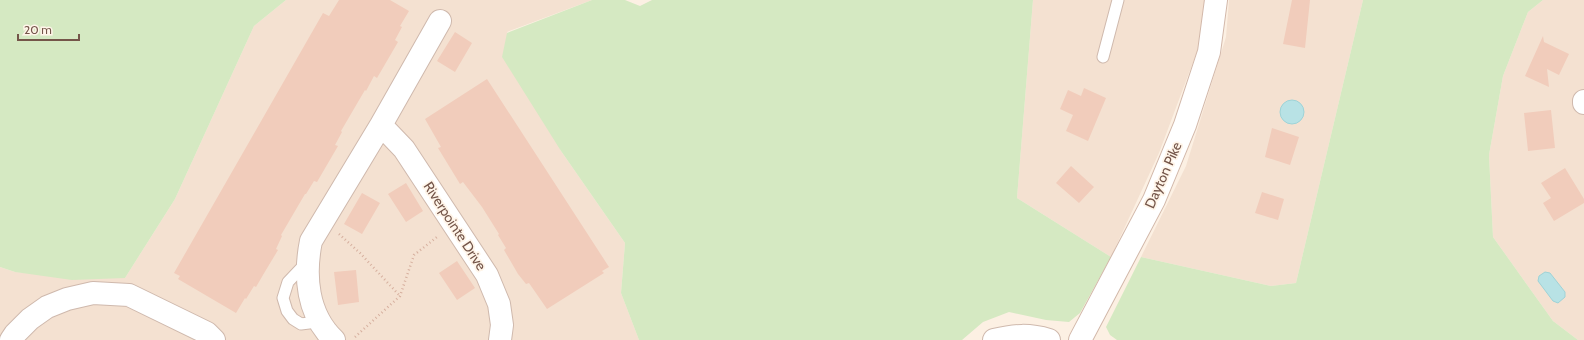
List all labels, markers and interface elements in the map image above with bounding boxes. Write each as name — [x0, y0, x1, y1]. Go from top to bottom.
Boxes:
scale bar — [18, 16, 79, 42]
text: 20 m — [24, 22, 52, 37]
street label: Dayton Pike — [1140, 139, 1186, 211]
street label: Riverpointe Drive — [420, 178, 490, 274]

